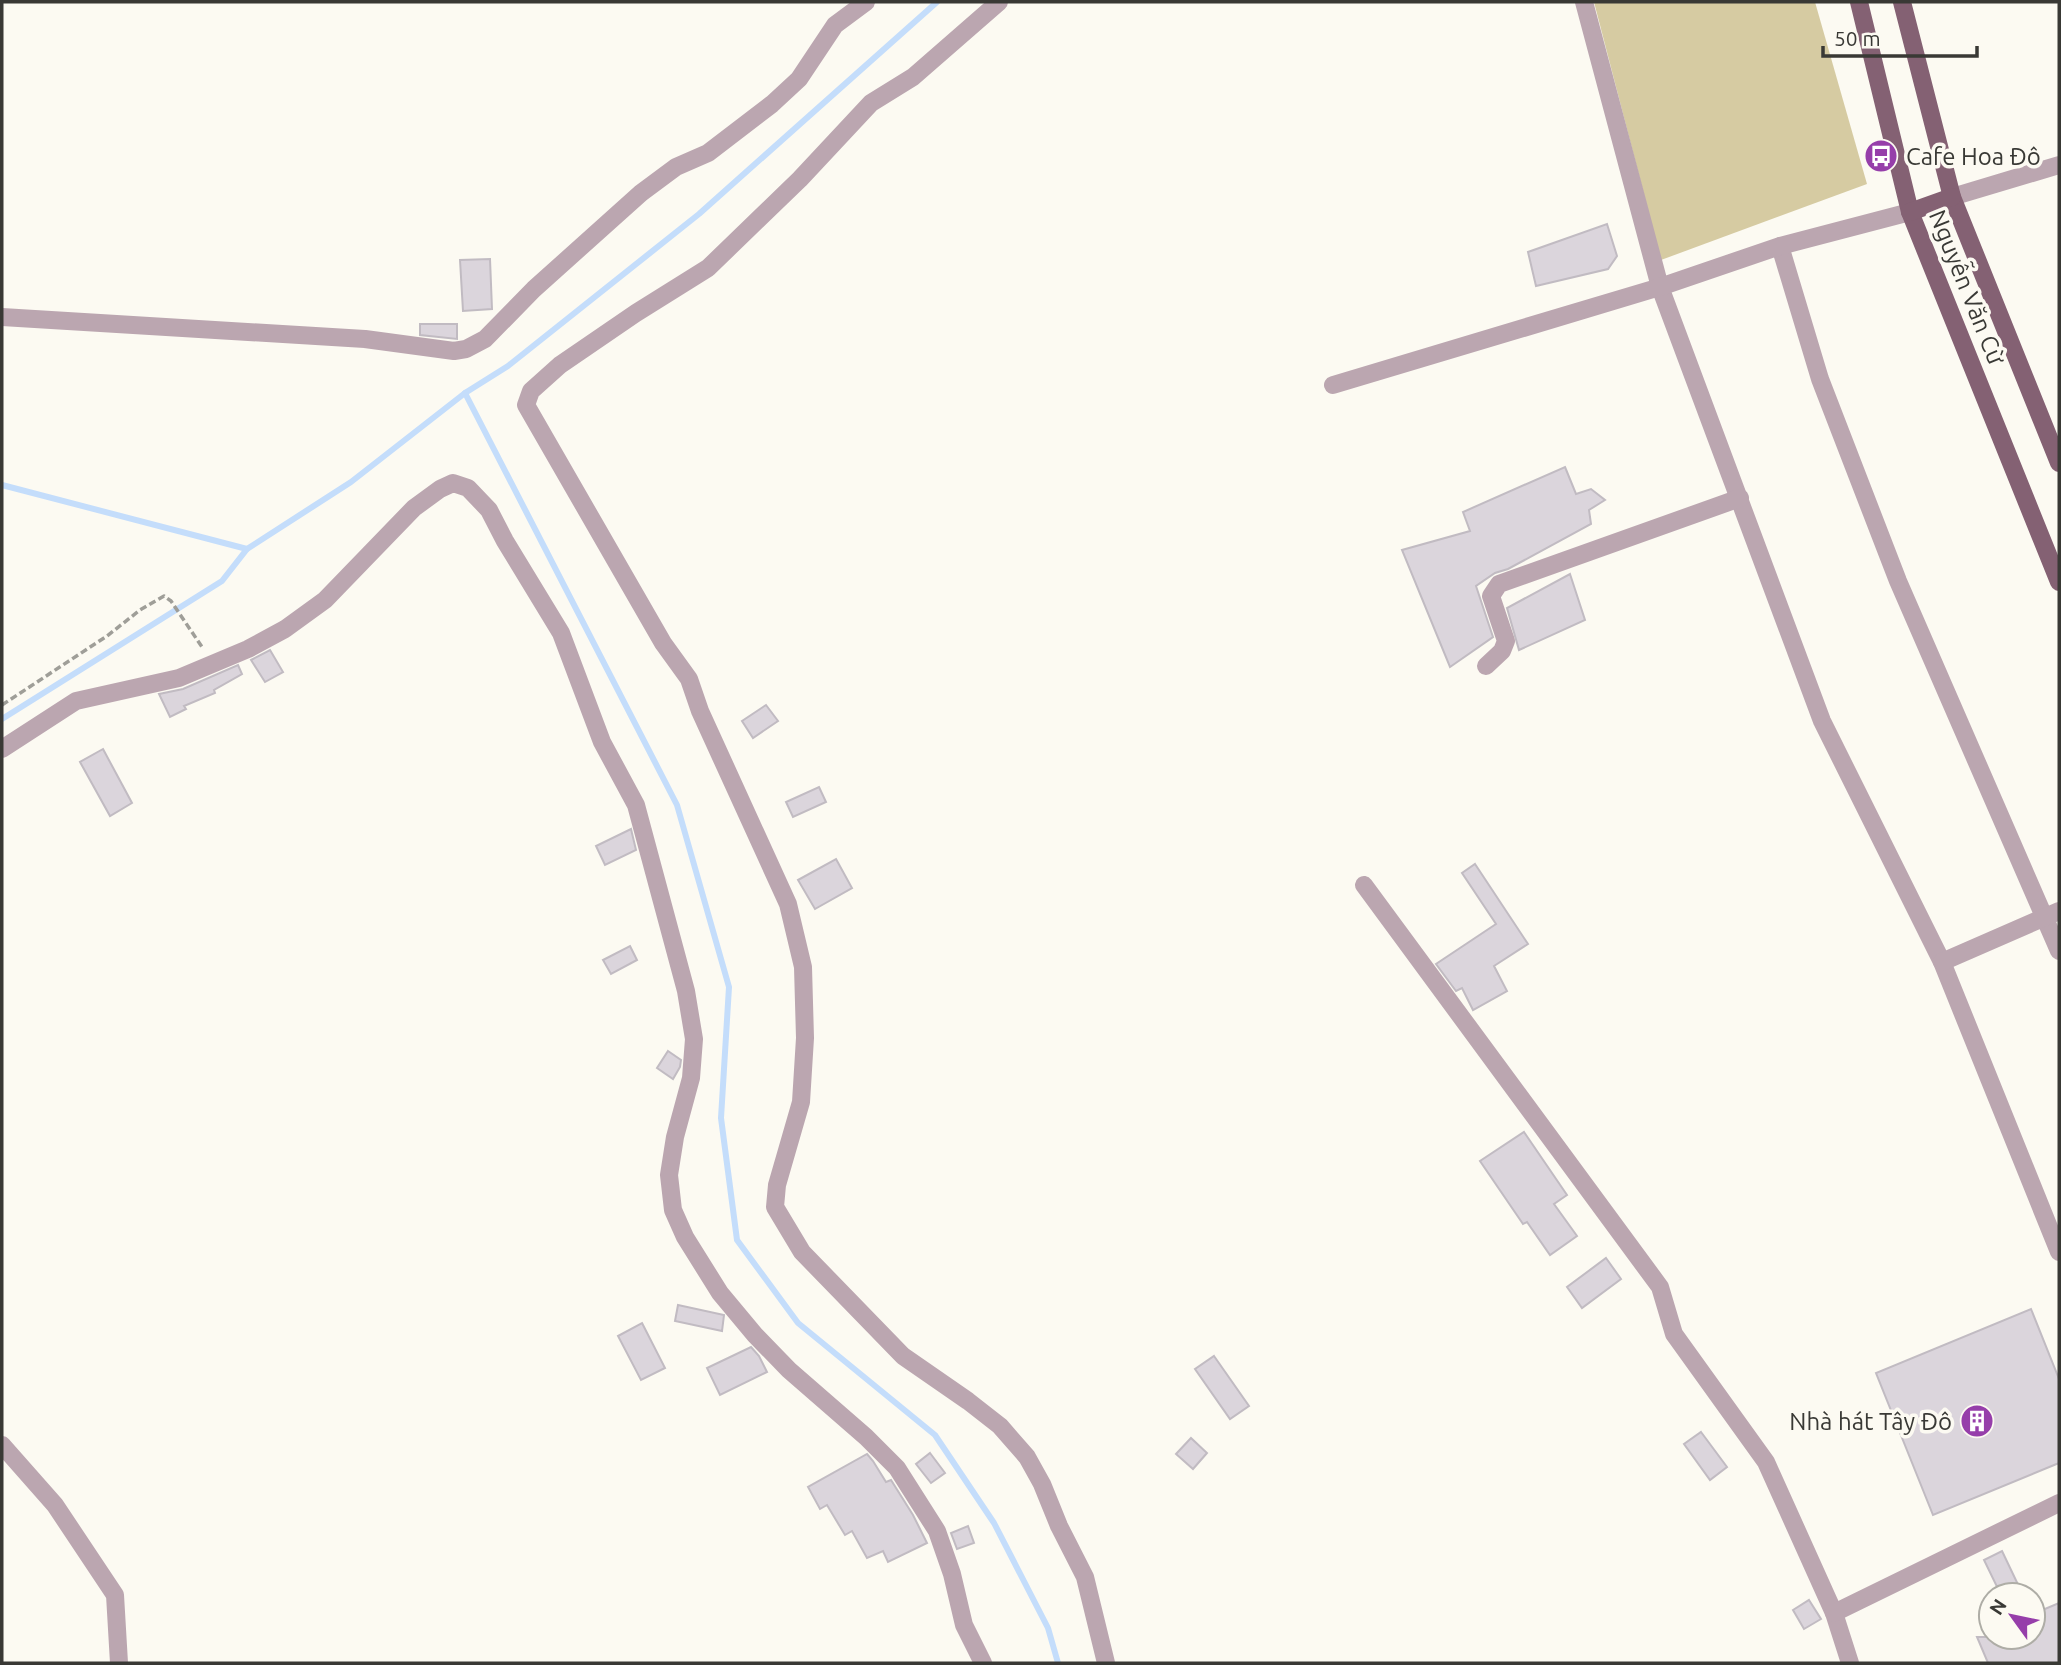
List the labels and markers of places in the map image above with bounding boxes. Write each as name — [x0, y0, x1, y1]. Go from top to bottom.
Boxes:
bus stop icon: Cafe Hoa Đô — [1862, 137, 1900, 175]
place label: Cafe Hoa Đô — [1906, 143, 2041, 170]
building icon: Nhà hát Tây Đô — [1958, 1402, 1996, 1440]
place label: Nhà hát Tây Đô — [1789, 1408, 1952, 1435]

